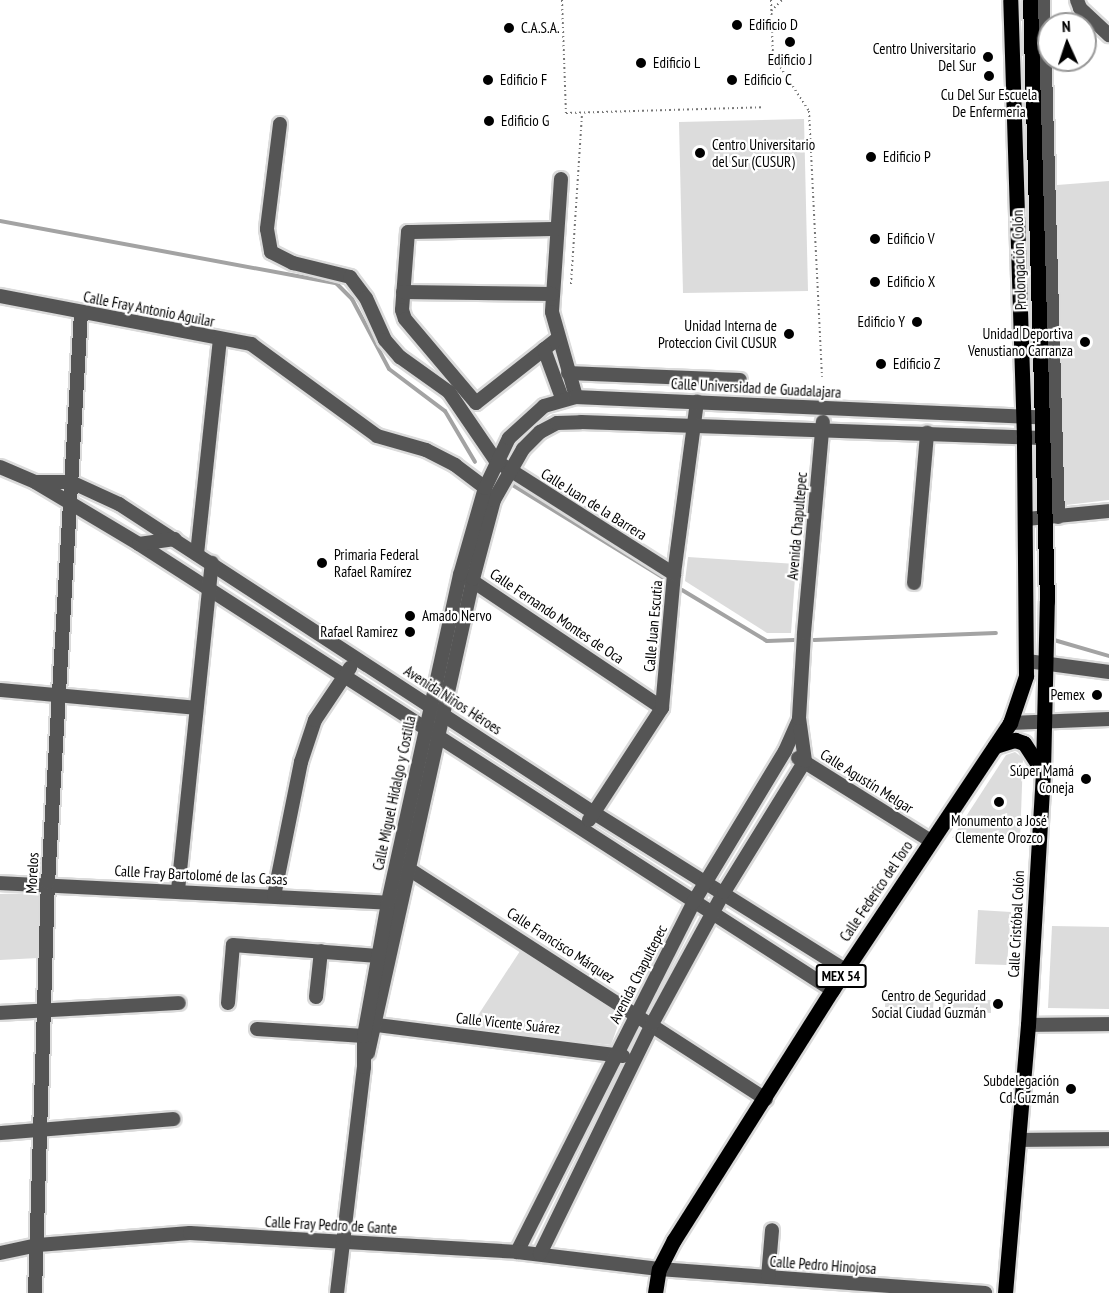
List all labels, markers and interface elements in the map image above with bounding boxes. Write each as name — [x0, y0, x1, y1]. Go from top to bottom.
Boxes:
north arrow — [1037, 12, 1097, 72]
place label: Edificio D — [749, 16, 798, 34]
text: N — [1061, 16, 1071, 36]
marker: Edificio D — [730, 18, 744, 32]
place label: C.A.S.A. — [521, 19, 560, 37]
marker: C.A.S.A. — [502, 21, 516, 35]
marker: Edificio J — [783, 35, 797, 49]
place label: Centro Universitario Del Sur — [873, 39, 976, 74]
marker: Centro Universitario Del Sur — [981, 50, 995, 64]
place label: Edificio J — [768, 51, 812, 69]
place label: Edificio L — [653, 54, 700, 72]
marker: Edificio L — [634, 56, 648, 70]
marker: Cu Del Sur Escuela De Enfermeria — [982, 69, 996, 83]
place label: Edificio F — [500, 71, 547, 89]
place label: Edificio C — [744, 71, 792, 89]
marker: Edificio F — [481, 73, 495, 87]
marker: Edificio C — [725, 73, 739, 87]
place label: Cu Del Sur Escuela De Enfermeria — [941, 85, 1037, 120]
place label: Edificio G — [501, 112, 549, 130]
marker: Edificio G — [482, 114, 496, 128]
place label: Centro Universitario del Sur (CUSUR) — [712, 135, 815, 170]
marker: Centro Universitario del Sur (CUSUR) — [693, 146, 707, 160]
place label: Edificio P — [883, 148, 931, 166]
marker: Edificio P — [864, 150, 878, 164]
street label: Prolongación Colón — [1008, 210, 1030, 310]
place label: Edificio V — [887, 230, 935, 248]
marker: Edificio V — [868, 232, 882, 246]
place label: Edificio X — [887, 273, 935, 291]
marker: Edificio X — [868, 275, 882, 289]
street label: Calle Fray Antonio Aguilar — [81, 287, 217, 331]
place label: Edificio Y — [857, 313, 905, 331]
marker: Edificio Y — [910, 315, 924, 329]
place label: Unidad Interna de Proteccion Civil CUSUR — [658, 316, 777, 351]
place label: Unidad Deportiva Venustiano Carranza — [968, 324, 1073, 359]
marker: Unidad Interna de Proteccion Civil CUSUR — [782, 327, 796, 341]
marker: Unidad Deportiva Venustiano Carranza — [1078, 335, 1092, 349]
place label: Edificio Z — [893, 355, 941, 373]
marker: Edificio Z — [874, 357, 888, 371]
street label: Calle Universidad de Guadalajara — [670, 375, 842, 401]
street label: Calle Juan de la Barrera — [538, 464, 650, 544]
street label: Avenida Chapultepec — [783, 471, 811, 581]
place label: Primaria Federal Rafael Ramírez — [334, 545, 419, 580]
marker: Primaria Federal Rafael Ramírez — [315, 556, 329, 570]
street label: Calle Fernando Montes de Oca — [487, 565, 627, 667]
street label: Calle Juan Escutia — [640, 580, 666, 672]
place label: Amado Nervo — [422, 607, 492, 625]
marker: Amado Nervo — [403, 609, 417, 623]
place label: Rafael Ramirez — [320, 623, 398, 641]
marker: Rafael Ramirez — [403, 625, 417, 639]
street label: Avenida Niños Héroes — [401, 662, 505, 738]
place label: Pemex — [1051, 686, 1085, 704]
marker: Pemex — [1090, 688, 1104, 702]
street label: Calle Miguel Hidalgo y Costilla — [369, 714, 419, 872]
street label: Calle Agustín Melgar — [817, 745, 917, 817]
place label: Súper Mamá Coneja — [1010, 761, 1074, 796]
marker: Súper Mamá Coneja — [1079, 772, 1093, 786]
marker: Monumento a José Clemente Orozco — [992, 795, 1006, 809]
place label: Monumento a José Clemente Orozco — [951, 811, 1047, 846]
street label: Calle Federico del Toro — [836, 837, 916, 945]
street label: Morelos — [22, 852, 42, 894]
street label: Calle Fray Bartolomé de las Casas — [114, 861, 288, 889]
street label: Calle Cristóbal Colón — [1004, 870, 1028, 978]
street label: Calle Francisco Márquez — [504, 904, 618, 986]
street label: Avenida Chapultepec — [605, 922, 671, 1026]
road number: MEX 54 — [816, 965, 866, 987]
place label: Centro de Seguridad Social Ciudad Guzmán — [871, 986, 986, 1021]
marker: Centro de Seguridad Social Ciudad Guzmán — [991, 997, 1005, 1011]
street label: Calle Vicente Suárez — [455, 1009, 561, 1037]
place label: Subdelegación Cd. Guzmán — [983, 1071, 1059, 1106]
marker: Subdelegación Cd. Guzmán — [1064, 1082, 1078, 1096]
street label: Calle Fray Pedro de Gante — [264, 1213, 398, 1237]
street label: Calle Pedro Hinojosa — [769, 1252, 877, 1278]

